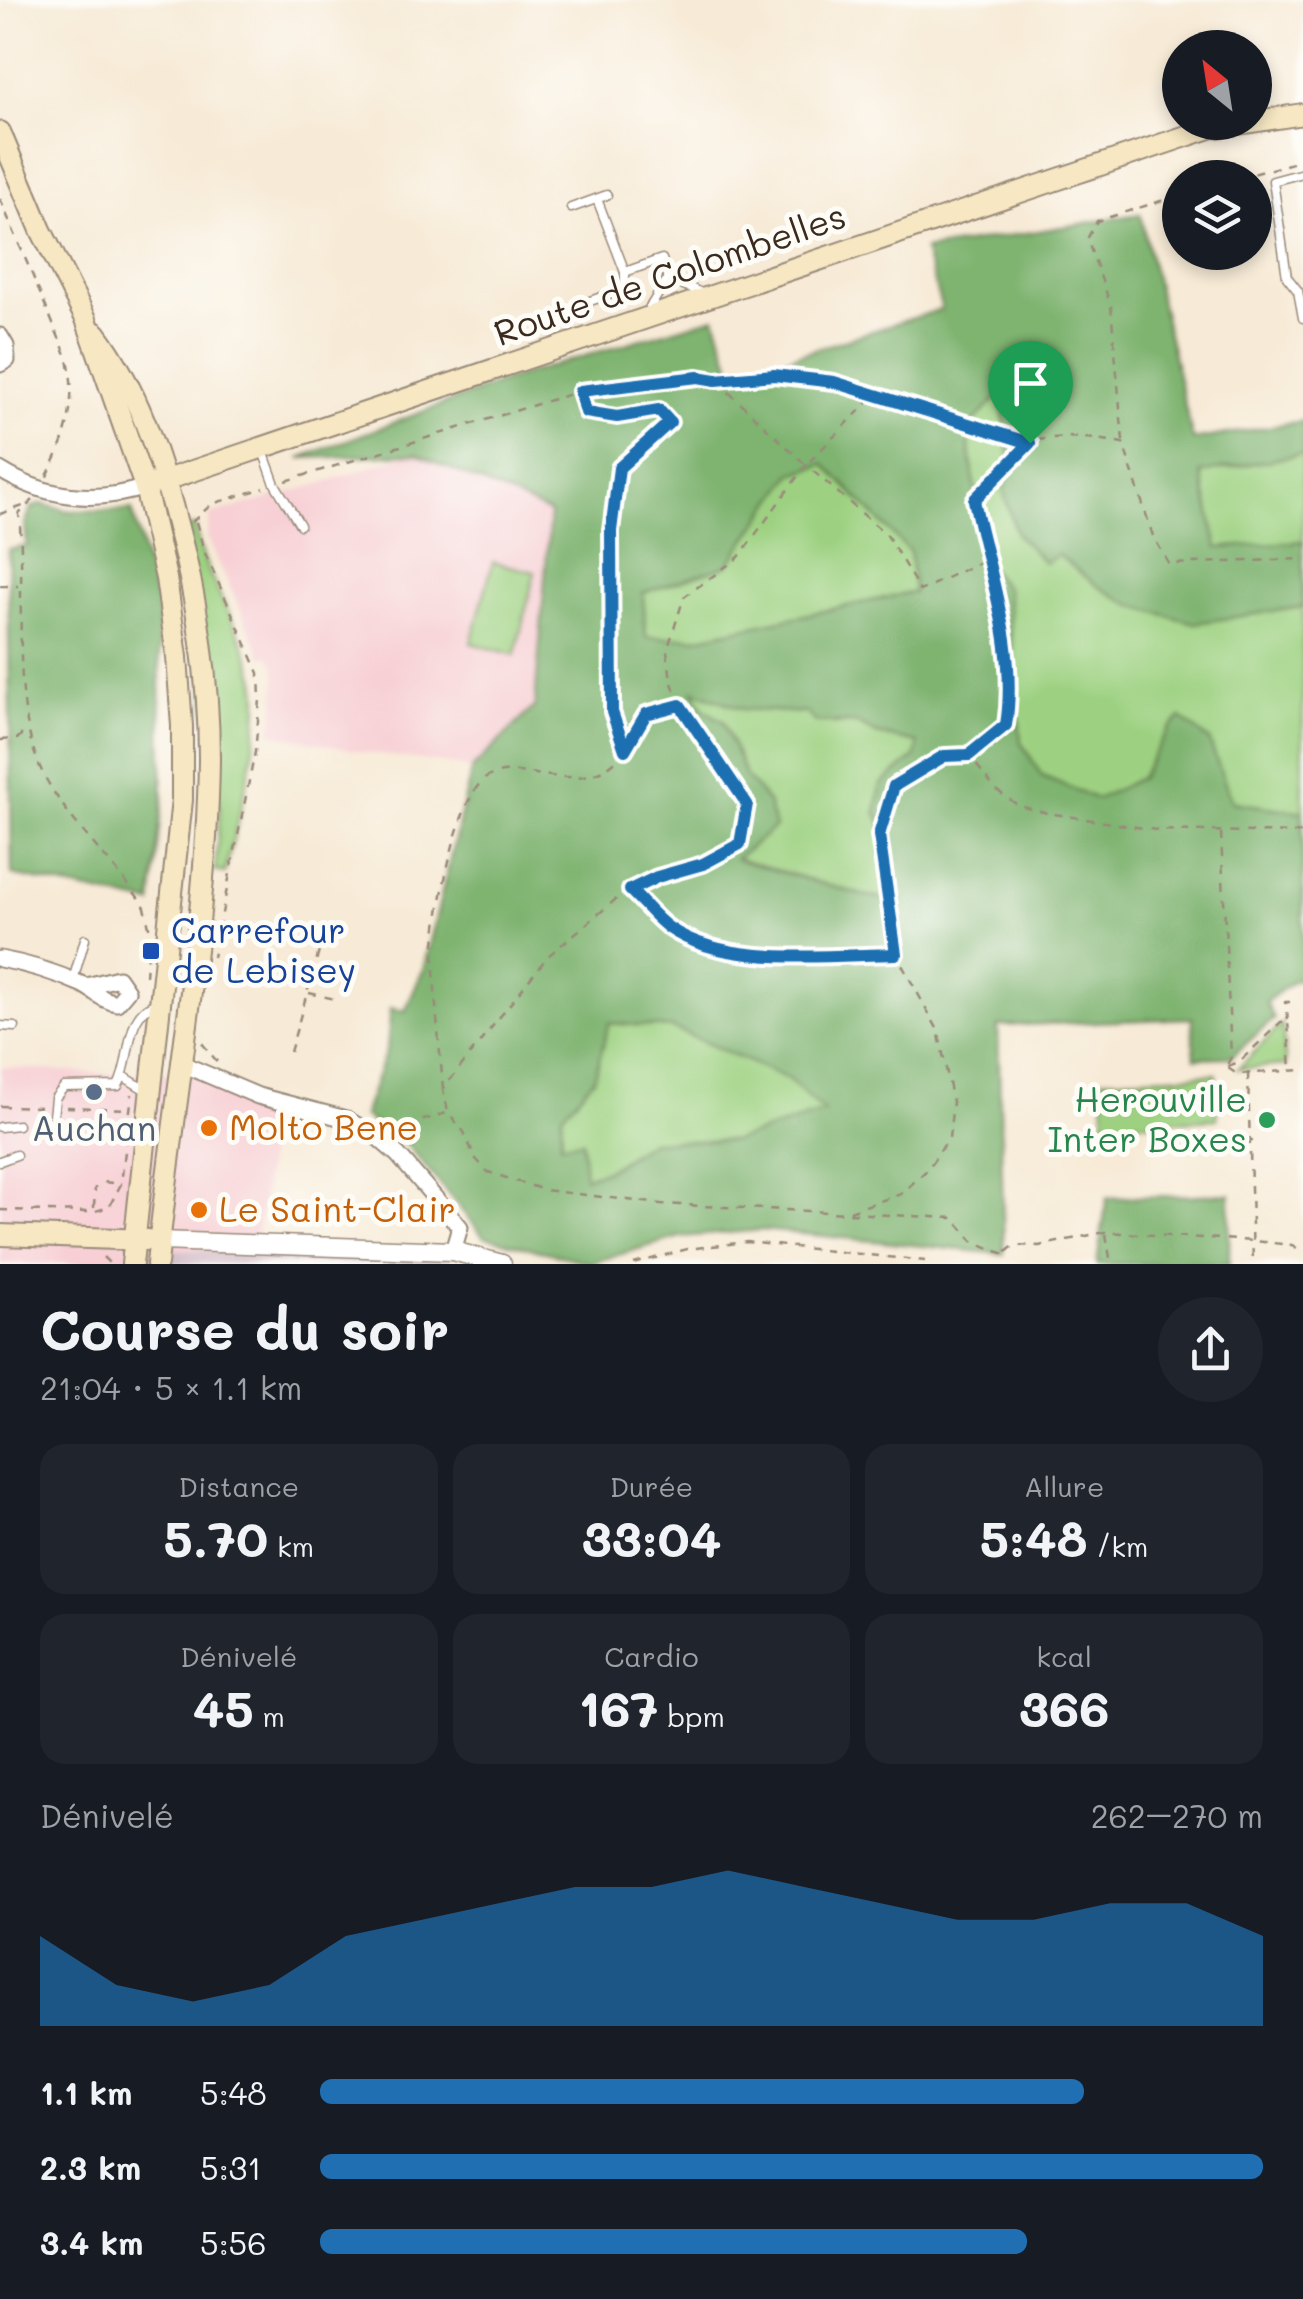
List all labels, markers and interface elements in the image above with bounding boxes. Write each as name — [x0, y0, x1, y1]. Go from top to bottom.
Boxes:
north arrow — [1162, 30, 1272, 140]
map controls — [1162, 30, 1272, 270]
button: layers — [1162, 160, 1272, 270]
street label: Route de Colombelles — [487, 191, 851, 355]
pin — [988, 341, 1073, 444]
icon: arrive — [1003, 356, 1058, 411]
place label: Carrefour de Lebisey — [171, 906, 356, 992]
marker: Carrefour de Lebisey — [140, 940, 162, 962]
place label: Herouville Inter Boxes — [1047, 1075, 1247, 1161]
marker: Auchan — [83, 1081, 105, 1103]
place label: Molto Bene — [229, 1103, 418, 1149]
place label: Auchan — [32, 1104, 156, 1150]
marker: Herouville Inter Boxes — [1256, 1109, 1278, 1131]
marker: Molto Bene — [198, 1117, 220, 1139]
place label: Le Saint-Clair — [219, 1185, 456, 1231]
marker: Le Saint-Clair — [188, 1199, 210, 1221]
text: Course du soir — [40, 1292, 449, 1364]
button: share — [1158, 1297, 1263, 1402]
text: 21:04 · 5 × 1.1 km — [40, 1366, 302, 1408]
text: Distance — [179, 1468, 299, 1504]
text: Durée — [610, 1468, 693, 1504]
text: Allure — [1024, 1468, 1104, 1504]
text: 5.70 — [163, 1504, 268, 1570]
text: 33:04 — [582, 1504, 721, 1570]
text: 5:48 — [980, 1504, 1088, 1570]
text: km — [268, 1528, 314, 1564]
text: /km — [1088, 1528, 1148, 1564]
text: Dénivelé — [180, 1638, 297, 1674]
text: Cardio — [604, 1638, 699, 1674]
text: kcal — [1036, 1638, 1092, 1674]
text: 45 — [193, 1674, 254, 1740]
text: 167 — [578, 1674, 658, 1740]
text: 366 — [1019, 1674, 1109, 1740]
text: m — [254, 1698, 285, 1734]
text: bpm — [658, 1698, 725, 1734]
text: Dénivelé — [40, 1794, 174, 1836]
text: 262–270 m — [1091, 1794, 1263, 1836]
text: 1.1 km — [40, 2071, 132, 2113]
text: 5:48 — [200, 2071, 267, 2113]
text: 2.3 km — [40, 2146, 141, 2188]
text: 5:31 — [200, 2146, 262, 2188]
text: 3.4 km — [40, 2221, 144, 2263]
text: 5:56 — [200, 2221, 267, 2263]

